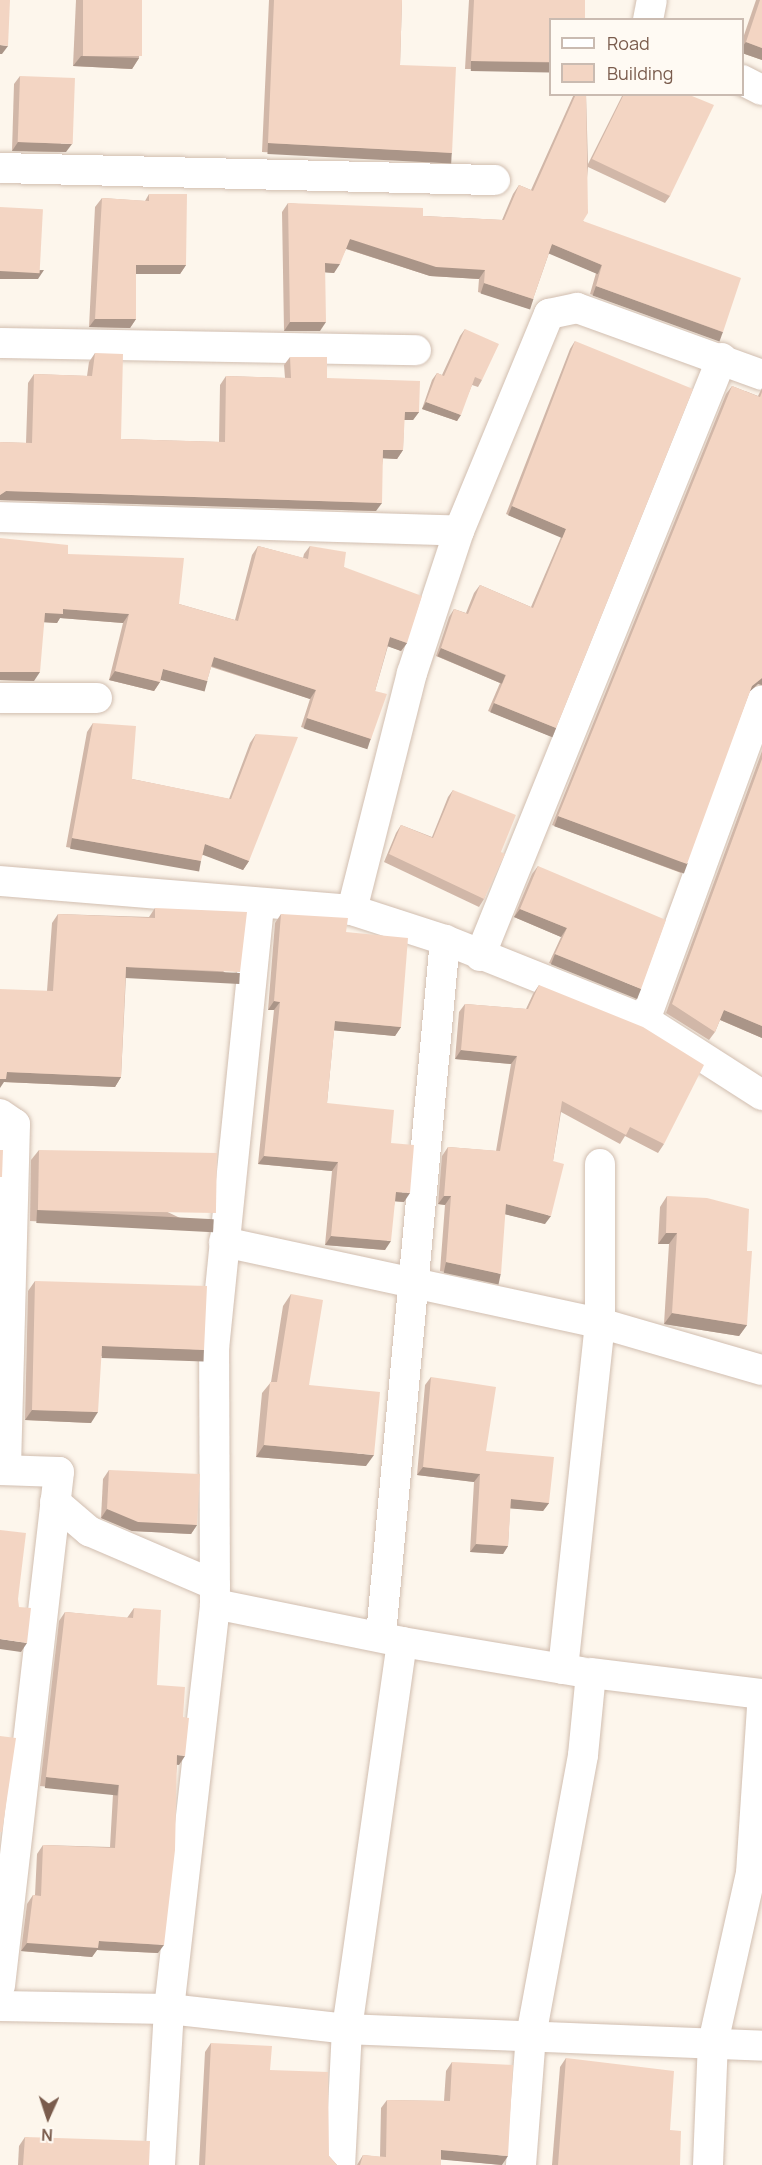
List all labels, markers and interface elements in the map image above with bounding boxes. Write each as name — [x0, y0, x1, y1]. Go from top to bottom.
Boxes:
legend — [549, 18, 744, 96]
text: Road — [607, 31, 650, 55]
text: Building — [607, 61, 673, 85]
north arrow — [18, 2087, 78, 2147]
text: N — [41, 2124, 53, 2146]

